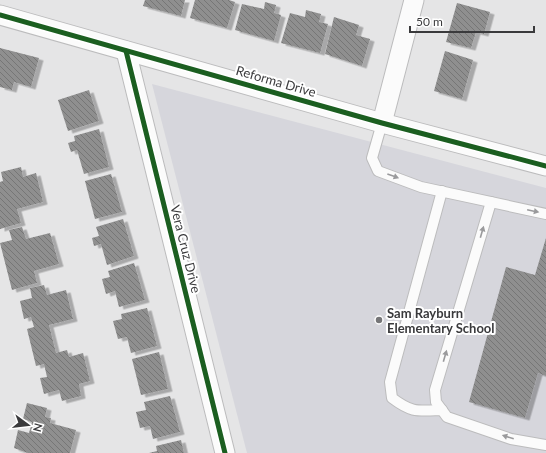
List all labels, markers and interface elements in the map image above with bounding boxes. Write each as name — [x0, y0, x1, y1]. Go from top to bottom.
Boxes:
scale bar — [410, 8, 534, 34]
text: 50 m — [416, 14, 443, 29]
street label: Reforma Drive — [234, 62, 318, 100]
one-way arrow — [387, 174, 399, 180]
street label: Vera Cruz Drive — [167, 203, 205, 295]
one-way arrow — [526, 208, 539, 214]
one-way arrow — [479, 225, 485, 237]
place label: Sam Rayburn Elementary School — [387, 305, 495, 336]
marker: Sam Rayburn Elementary School — [374, 315, 384, 325]
one-way arrow — [442, 350, 448, 362]
north arrow — [8, 405, 48, 445]
text: N — [31, 422, 46, 433]
one-way arrow — [502, 434, 514, 440]

